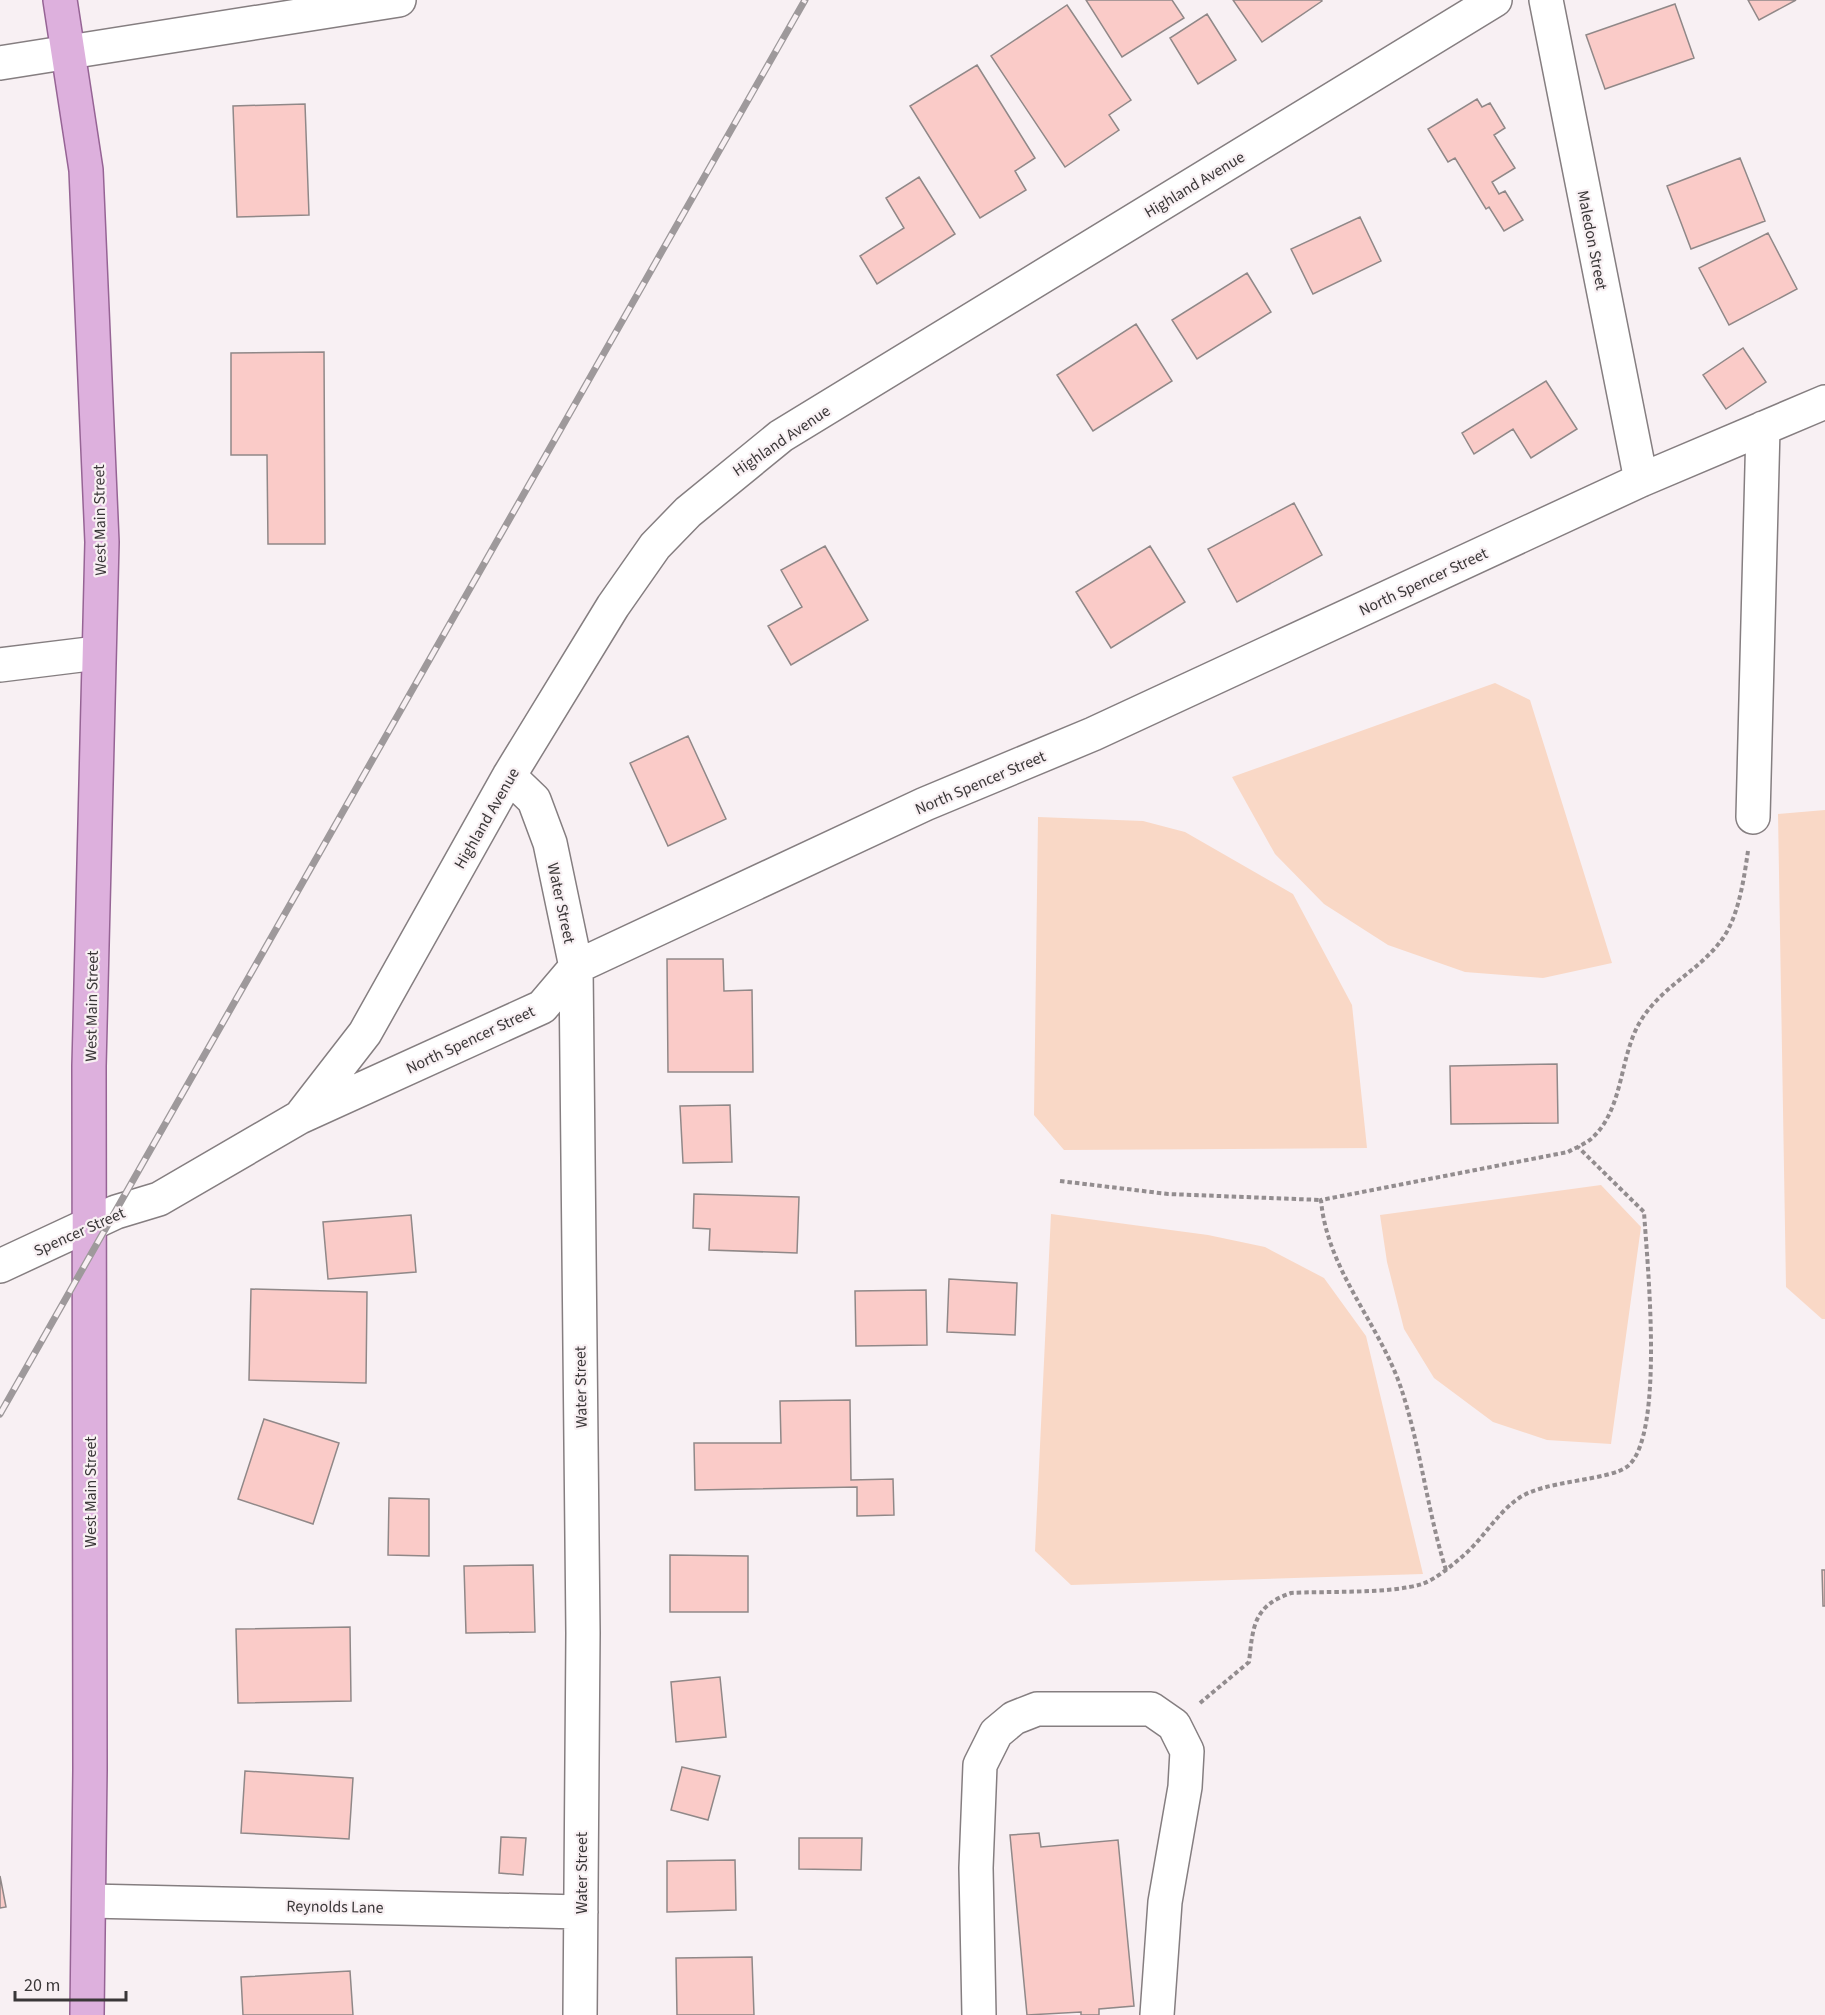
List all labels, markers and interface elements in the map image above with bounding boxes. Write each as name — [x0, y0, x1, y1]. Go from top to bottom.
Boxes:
street label: Highland Avenue — [1140, 146, 1249, 223]
street label: Maledon Street — [1572, 188, 1613, 293]
street label: Highland Avenue — [728, 400, 835, 482]
street label: West Main Street — [88, 464, 112, 576]
street label: North Spencer Street — [1355, 542, 1492, 621]
street label: North Spencer Street — [912, 745, 1050, 820]
street label: Highland Avenue — [449, 764, 525, 873]
street label: Water Street — [542, 861, 580, 946]
street label: West Main Street — [80, 950, 104, 1062]
street label: North Spencer Street — [402, 1000, 539, 1079]
street label: Spencer Street — [30, 1202, 129, 1262]
street label: Water Street — [569, 1345, 593, 1428]
street label: West Main Street — [80, 1436, 102, 1548]
street label: Water Street — [571, 1831, 593, 1914]
street label: Reynolds Lane — [286, 1895, 384, 1919]
scale bar — [15, 1964, 126, 2002]
text: 20 m — [24, 1973, 60, 1998]

